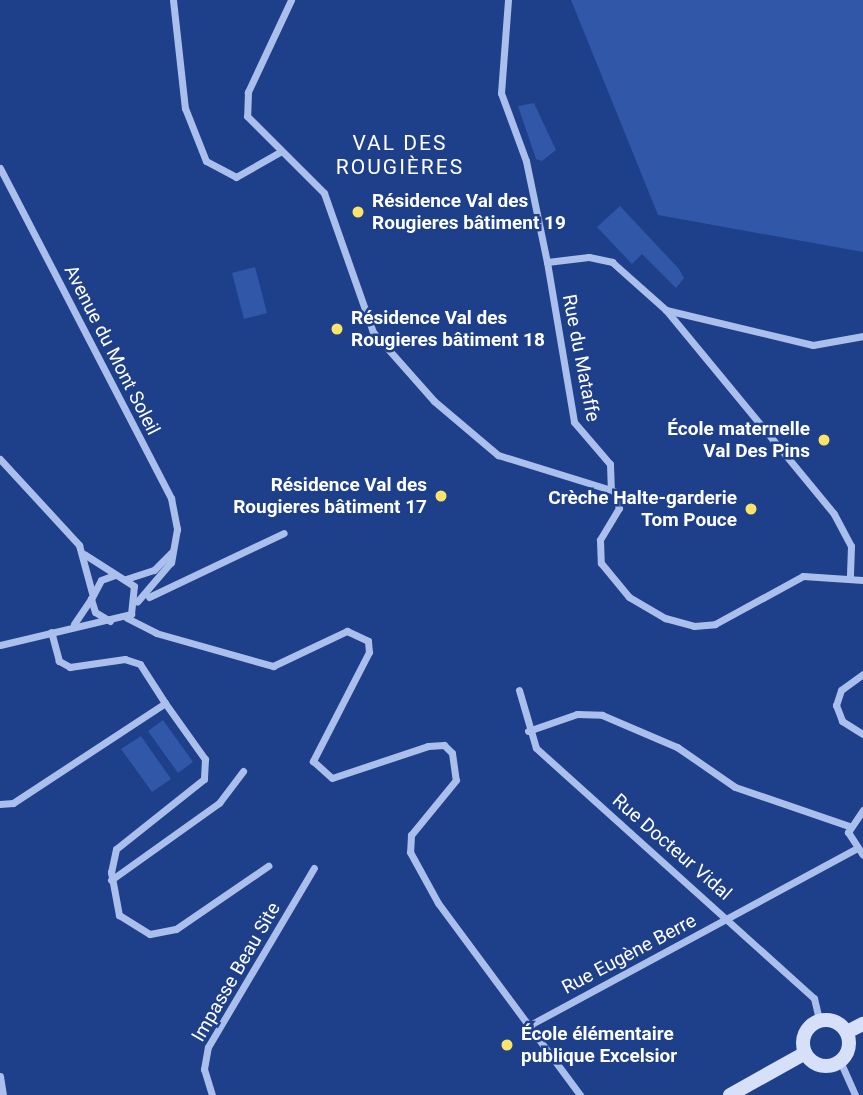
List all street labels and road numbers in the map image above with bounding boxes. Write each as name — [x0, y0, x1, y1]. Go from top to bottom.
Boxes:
street label: Avenue du Mont Soleil — [59, 261, 165, 439]
street label: Rue du Mataffe — [557, 292, 605, 424]
street label: Rue Docteur Vidal — [608, 789, 736, 905]
street label: Impasse Beau Site — [187, 898, 285, 1046]
street label: Rue Eugène Berre — [558, 909, 700, 999]

